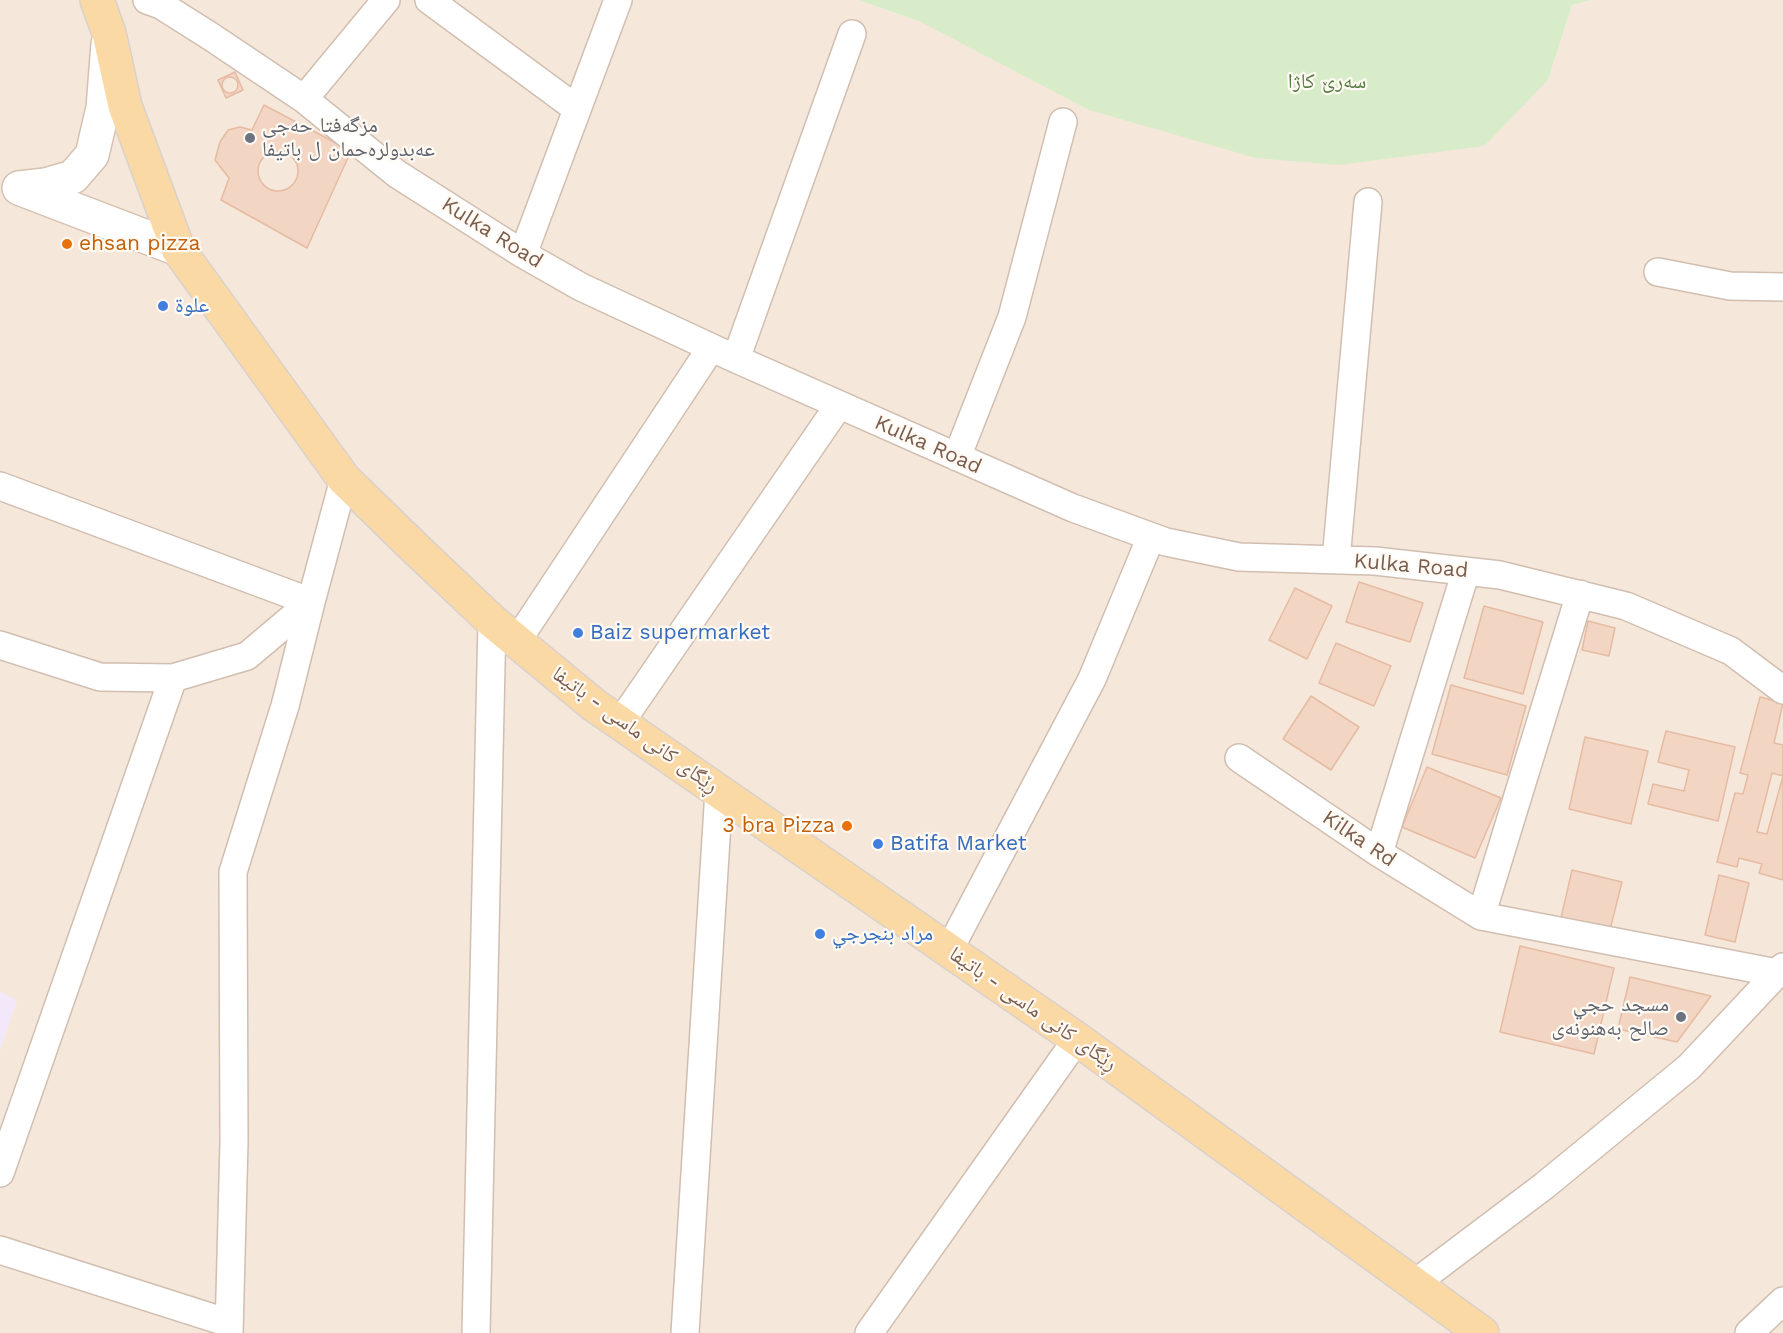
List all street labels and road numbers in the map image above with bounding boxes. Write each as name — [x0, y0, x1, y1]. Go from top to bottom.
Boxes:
street label: Kulka Road — [437, 192, 547, 274]
street label: Kulka Road — [871, 410, 985, 480]
street label: Kulka Road — [1353, 548, 1469, 584]
street label: ڕێگای کانی ماسی - باتيفا — [547, 661, 723, 799]
street label: Kilka Rd — [1317, 805, 1401, 873]
street label: ڕێگای کانی ماسی - باتيفا — [944, 942, 1122, 1076]

